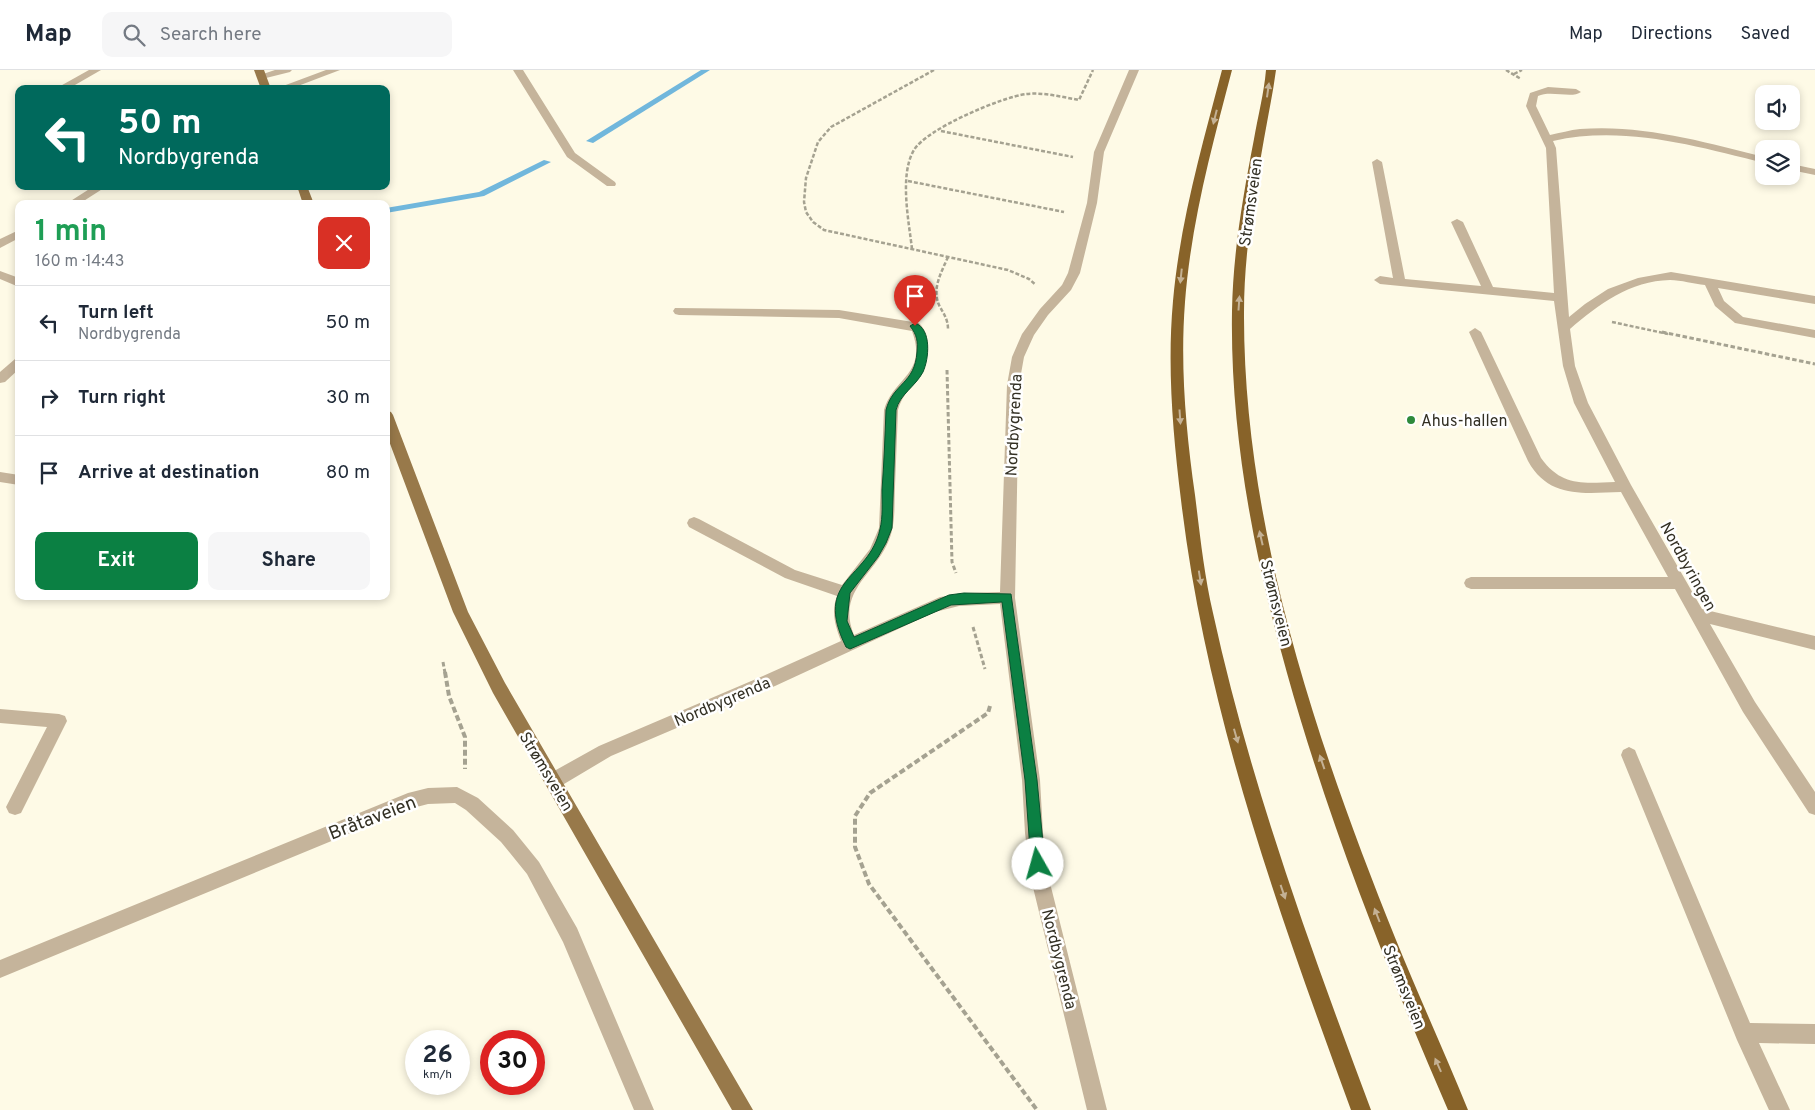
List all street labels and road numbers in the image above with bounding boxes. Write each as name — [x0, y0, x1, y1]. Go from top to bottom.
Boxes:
street label: Strømsveien — [1236, 157, 1268, 248]
street label: Nordbygrenda — [1002, 373, 1028, 477]
street label: Nordbyringen — [1655, 519, 1720, 615]
street label: Strømsveien — [1255, 558, 1296, 649]
street label: Nordbygrenda — [672, 674, 774, 732]
street label: Strømsveien — [514, 729, 577, 815]
street label: Bråtaveien — [325, 791, 420, 847]
street label: Nordbygrenda — [1036, 907, 1080, 1012]
street label: Strømsveien — [1377, 943, 1429, 1033]

